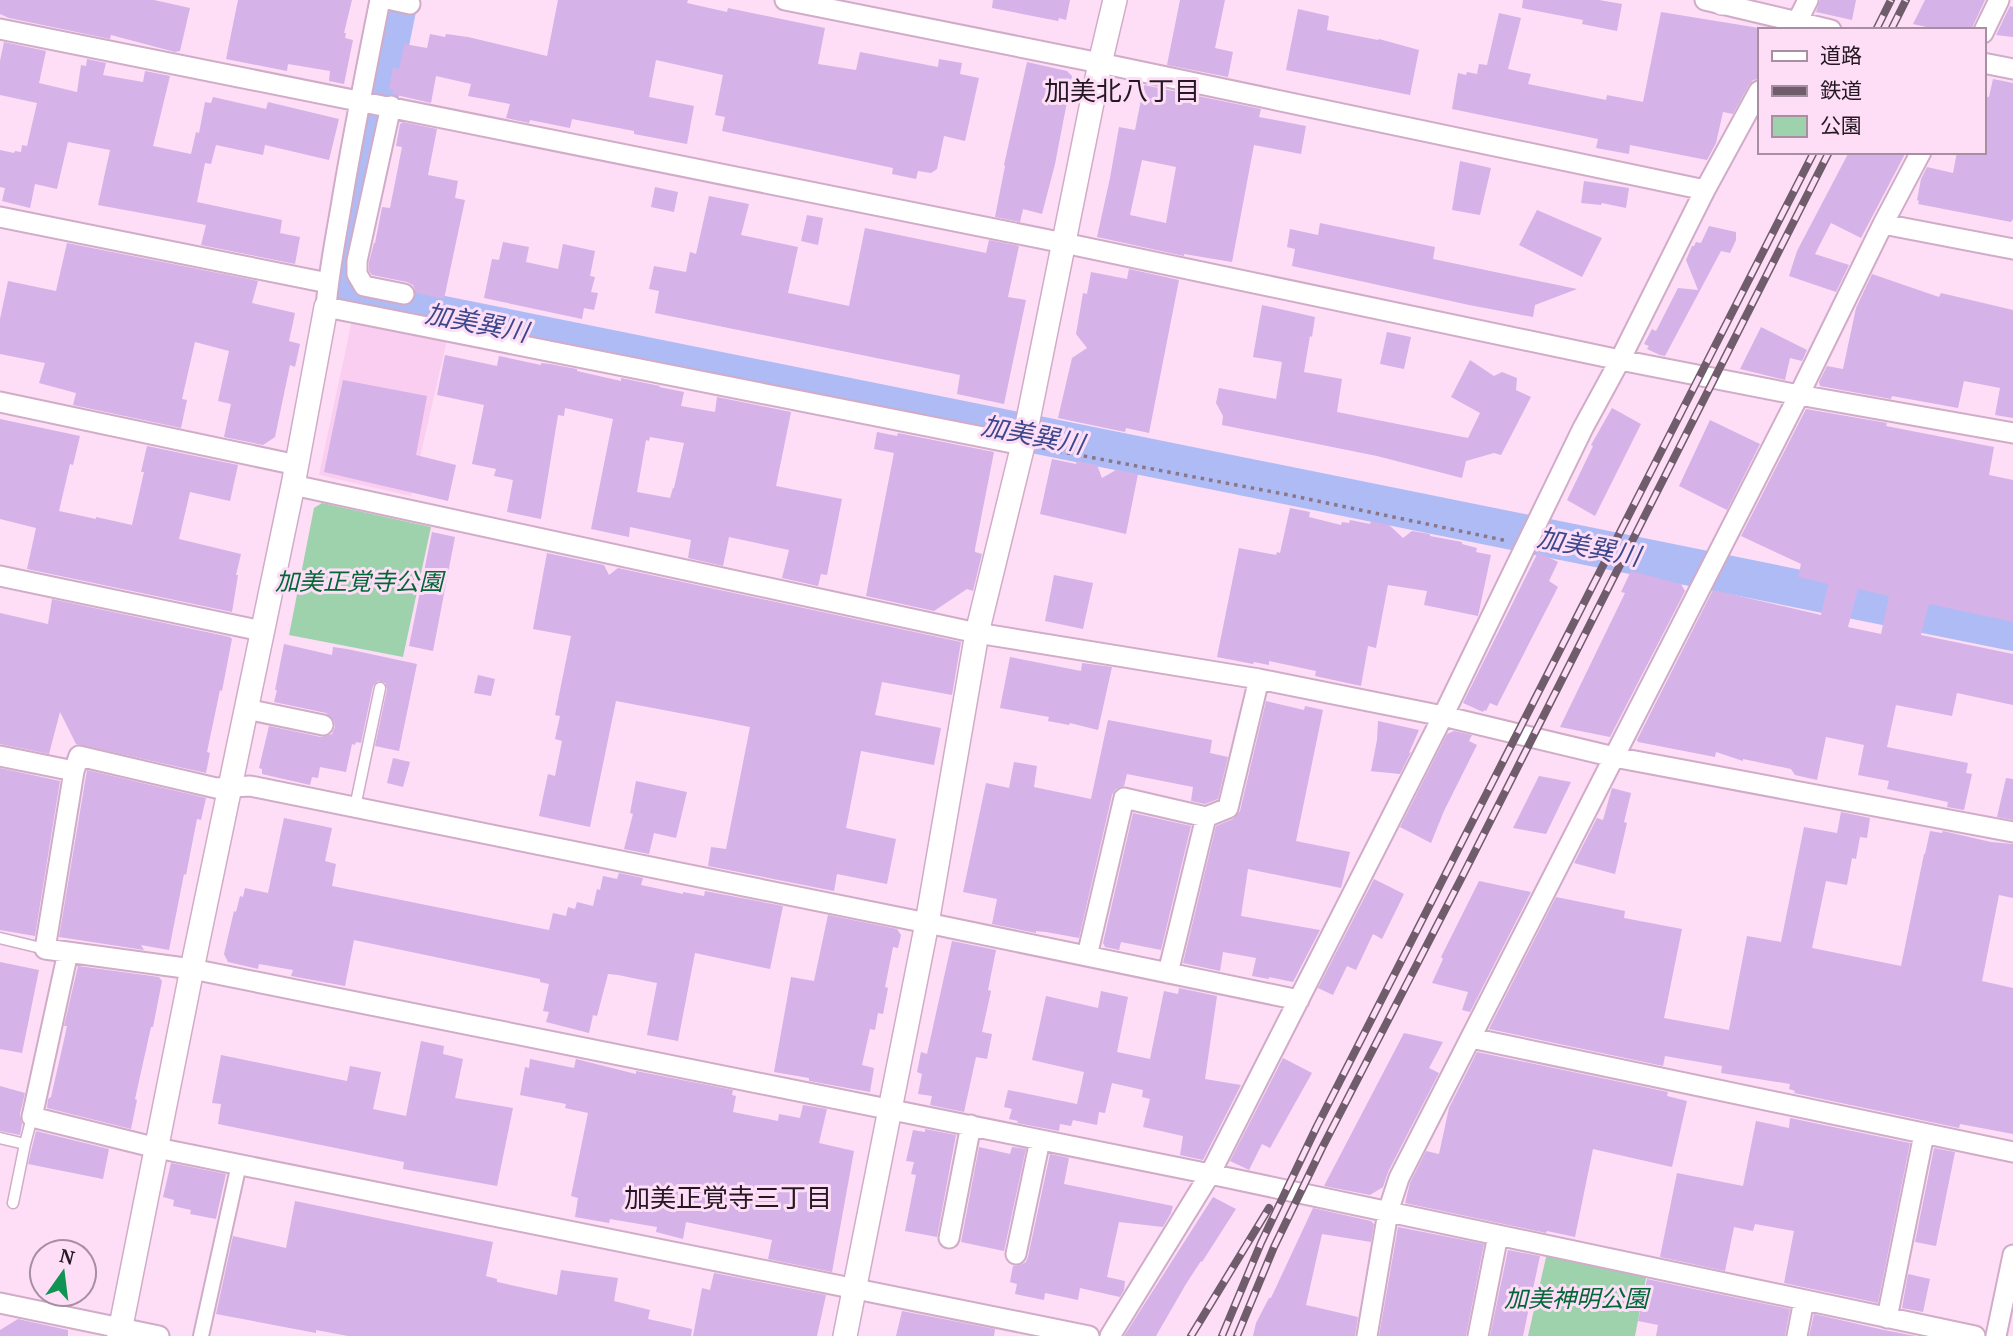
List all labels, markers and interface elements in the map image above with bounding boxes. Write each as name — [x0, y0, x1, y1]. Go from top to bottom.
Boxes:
legend — [1758, 28, 1985, 154]
text: 道路 — [1820, 41, 1862, 69]
district label: 加美北八丁目 — [1044, 73, 1200, 107]
text: 鉄道 — [1820, 76, 1862, 104]
text: 公園 — [1820, 111, 1862, 139]
water label: 加美巽川 — [423, 295, 534, 349]
water label: 加美巽川 — [979, 407, 1090, 461]
water label: 加美巽川 — [1535, 519, 1646, 573]
park label: 加美正覚寺公園 — [275, 565, 446, 597]
district label: 加美正覚寺三丁目 — [624, 1180, 832, 1214]
north arrow — [28, 1238, 98, 1308]
text: N — [57, 1242, 78, 1270]
park label: 加美神明公園 — [1504, 1282, 1651, 1314]

